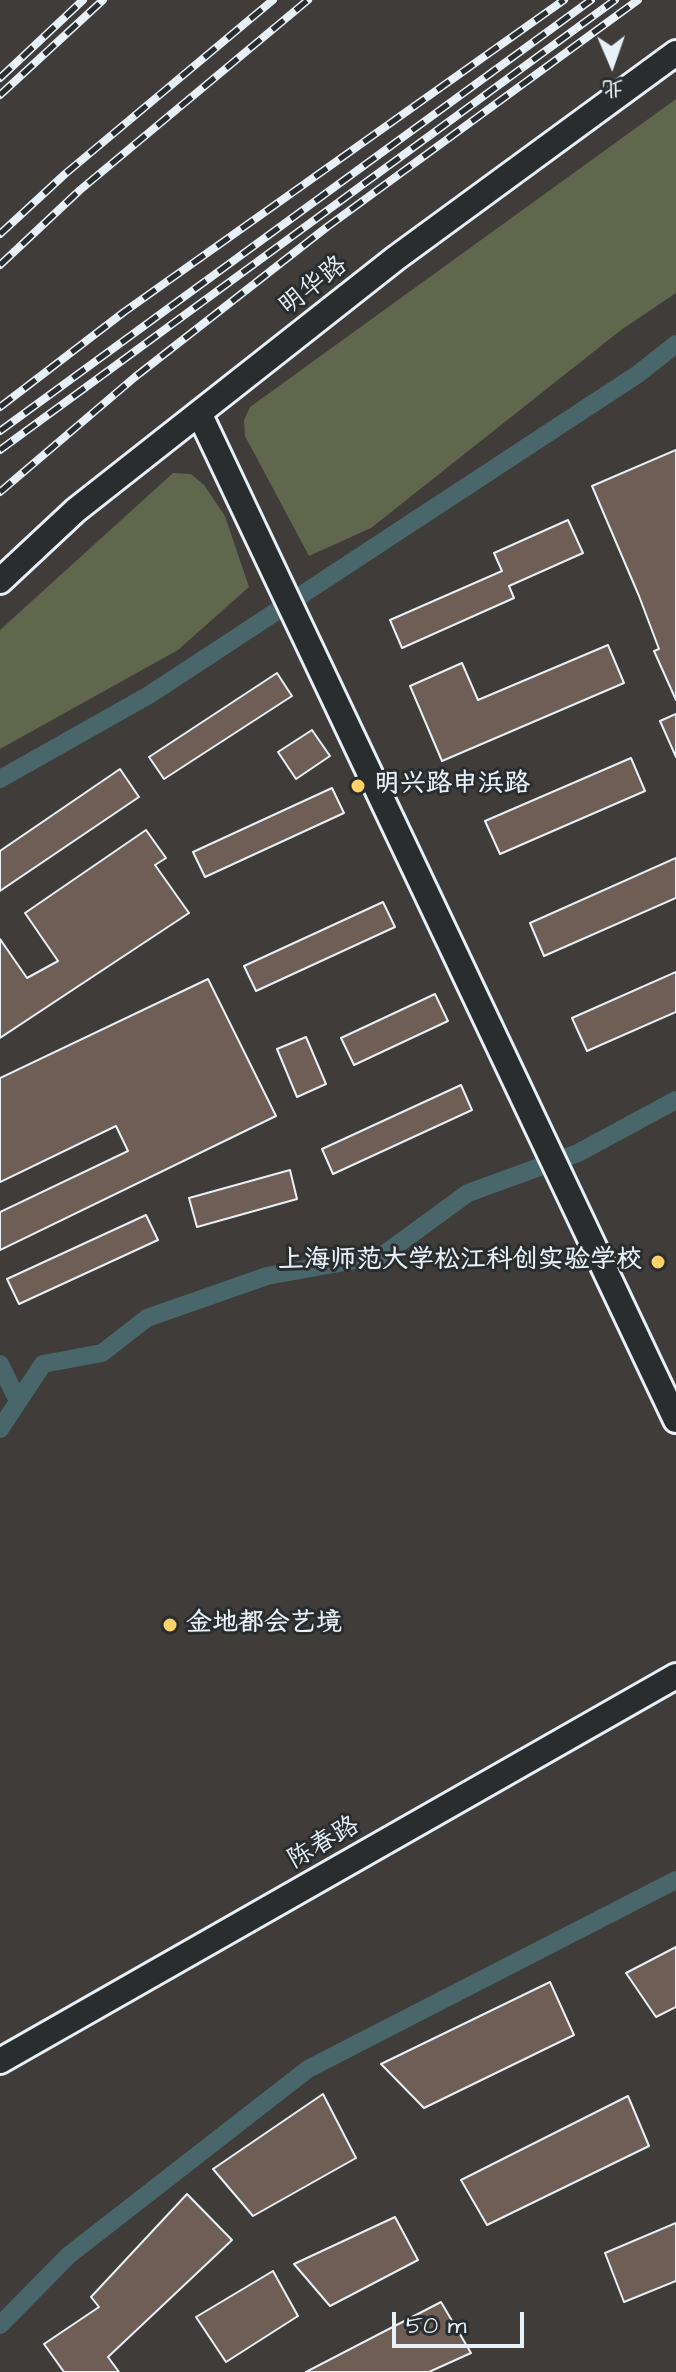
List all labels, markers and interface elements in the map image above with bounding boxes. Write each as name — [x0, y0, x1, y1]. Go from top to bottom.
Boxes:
north arrow — [572, 24, 652, 104]
text: 北 — [601, 73, 624, 104]
street label: 明华路 — [274, 251, 354, 323]
place label: 明兴路申浜路 — [374, 770, 530, 802]
marker: 明兴路申浜路 — [349, 777, 367, 795]
place label: 上海师范大学松江科创实验学校 — [278, 1246, 642, 1278]
marker: 上海师范大学松江科创实验学校 — [649, 1253, 667, 1271]
place label: 金地都会艺境 — [186, 1609, 342, 1641]
marker: 金地都会艺境 — [161, 1616, 179, 1634]
street label: 陈春路 — [282, 1811, 366, 1877]
scale bar — [396, 2296, 528, 2346]
text: 50 m — [406, 2309, 466, 2343]

